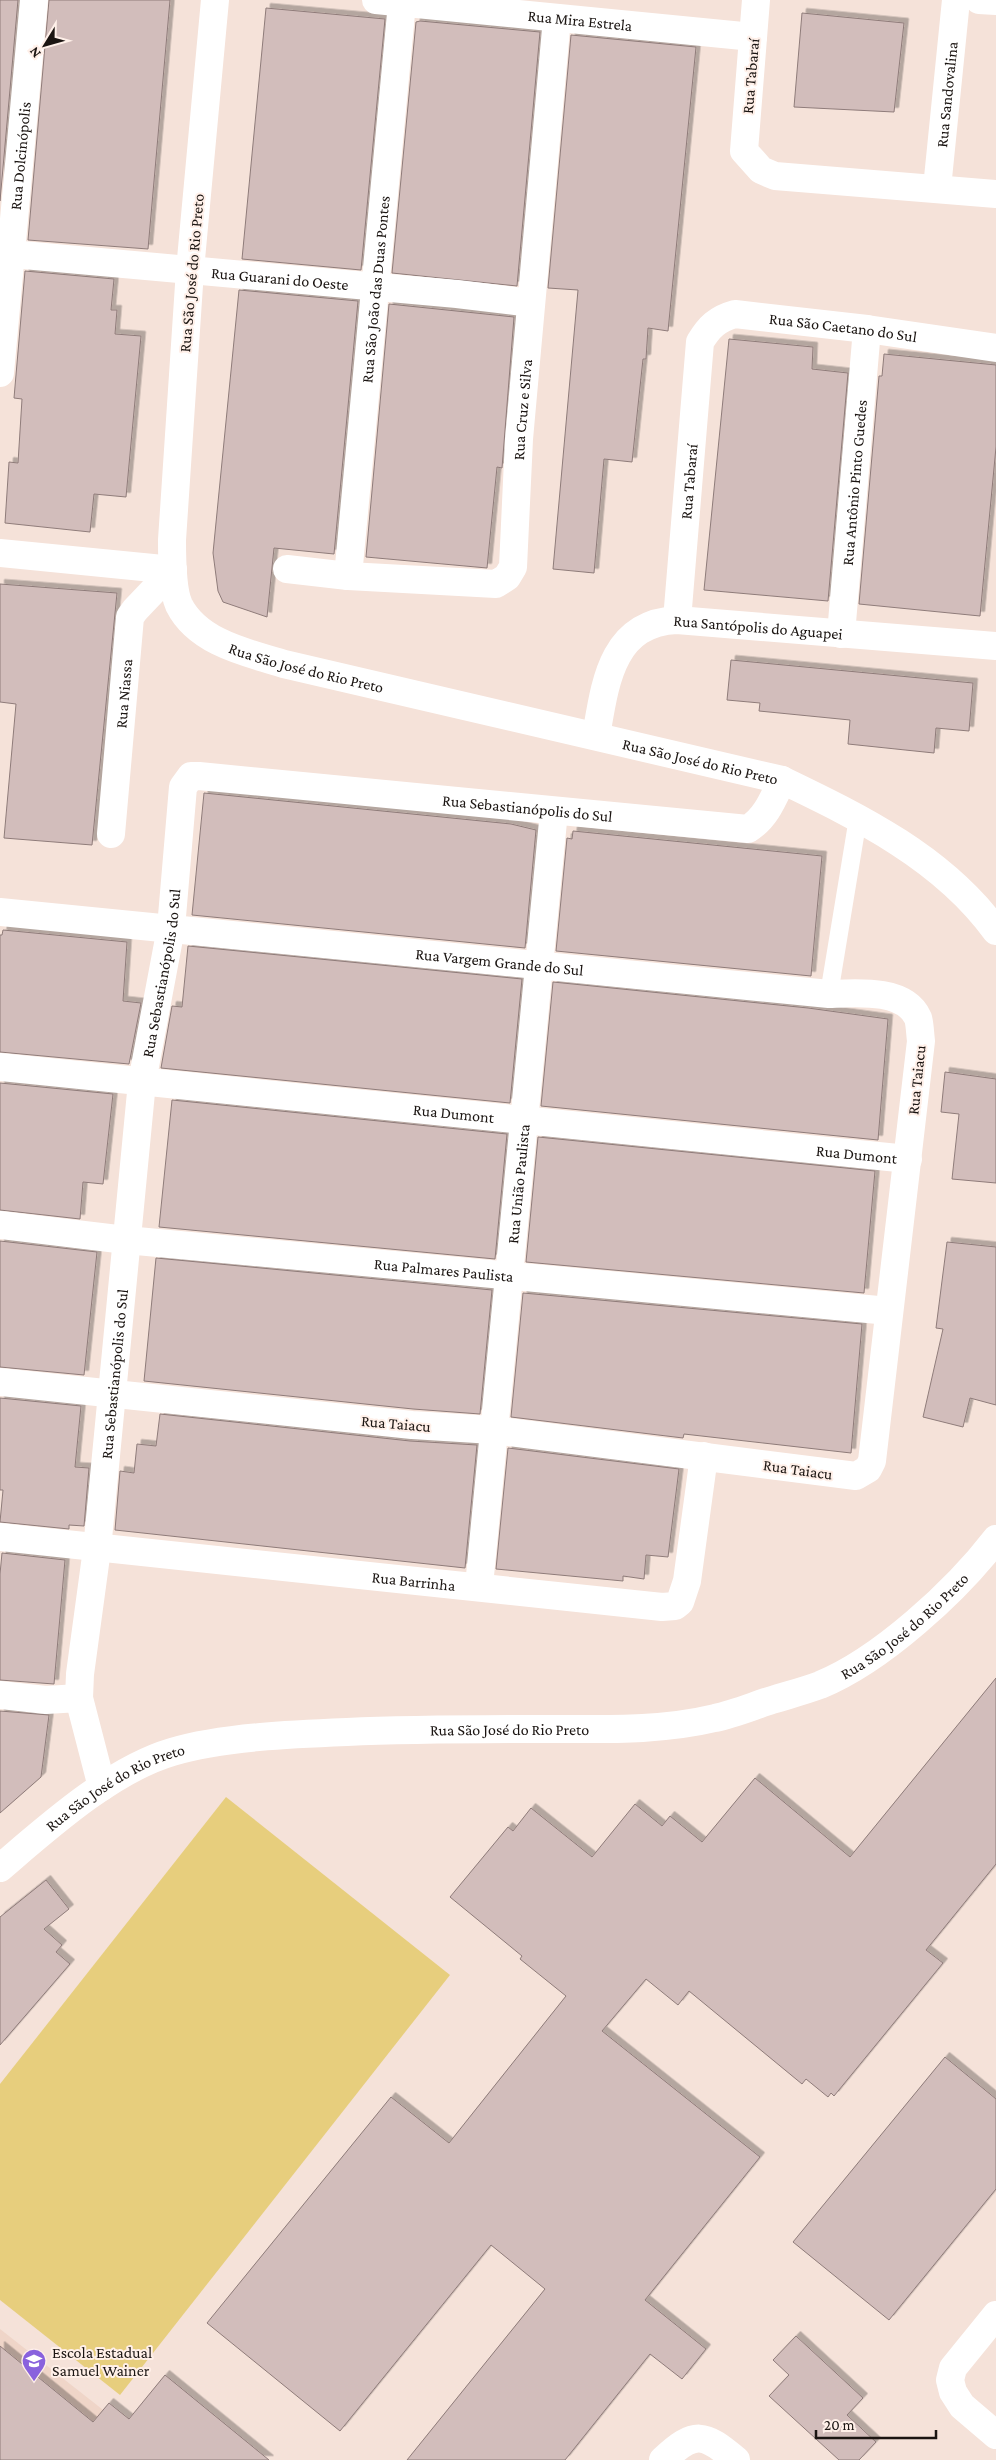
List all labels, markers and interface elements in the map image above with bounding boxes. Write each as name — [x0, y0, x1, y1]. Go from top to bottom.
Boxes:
street label: Rua Mira Estrela — [527, 7, 634, 34]
north arrow — [20, 20, 70, 70]
street label: Rua Tabaraí — [739, 37, 762, 114]
street label: Rua Sandovalina — [933, 40, 961, 148]
text: N — [25, 44, 44, 61]
street label: Rua Dolcinópolis — [7, 101, 34, 211]
street label: Rua São José do Rio Preto — [176, 193, 208, 353]
street label: Rua São João das Duas Pontes — [358, 195, 393, 384]
street label: Rua Guarani do Oeste — [210, 264, 349, 293]
street label: Rua São Caetano do Sul — [768, 310, 918, 345]
street label: Rua Cruz e Silva — [510, 358, 535, 461]
street label: Rua Antônio Pinto Guedes — [839, 399, 870, 566]
street label: Rua Tabaraí — [677, 442, 701, 520]
street label: Rua Santópolis do Aguapei — [673, 612, 843, 643]
street label: Rua São José do Rio Preto — [226, 639, 385, 696]
street label: Rua Niassa — [112, 658, 135, 729]
street label: Rua São José do Rio Preto — [621, 735, 780, 788]
street label: Rua Sebastianópolis do Sul — [441, 792, 613, 825]
street label: Rua Sebastianópolis do Sul — [139, 888, 183, 1059]
street label: Rua Vargem Grande do Sul — [415, 945, 584, 979]
street label: Rua Taiacu — [904, 1044, 929, 1116]
street label: Rua Dumont — [412, 1101, 496, 1126]
street label: Rua União Paulista — [504, 1123, 533, 1244]
street label: Rua Dumont — [815, 1142, 899, 1167]
street label: Rua Palmares Paulista — [373, 1255, 515, 1285]
street label: Rua Sebastianópolis do Sul — [98, 1288, 131, 1460]
street label: Rua Taiacu — [360, 1412, 432, 1435]
street label: Rua Taiacu — [762, 1456, 834, 1483]
street label: Rua Barrinha — [371, 1568, 457, 1594]
street label: Rua São José do Rio Preto — [838, 1569, 972, 1683]
street label: Rua São José do Rio Preto — [430, 1721, 589, 1739]
street label: Rua São José do Rio Preto — [42, 1741, 186, 1835]
place label: Escola Estadual Samuel Wainer — [52, 2344, 152, 2379]
school or university icon: Escola Estadual Samuel Wainer — [21, 2348, 47, 2382]
scale bar — [816, 2408, 936, 2440]
text: 20 m — [824, 2417, 855, 2433]

